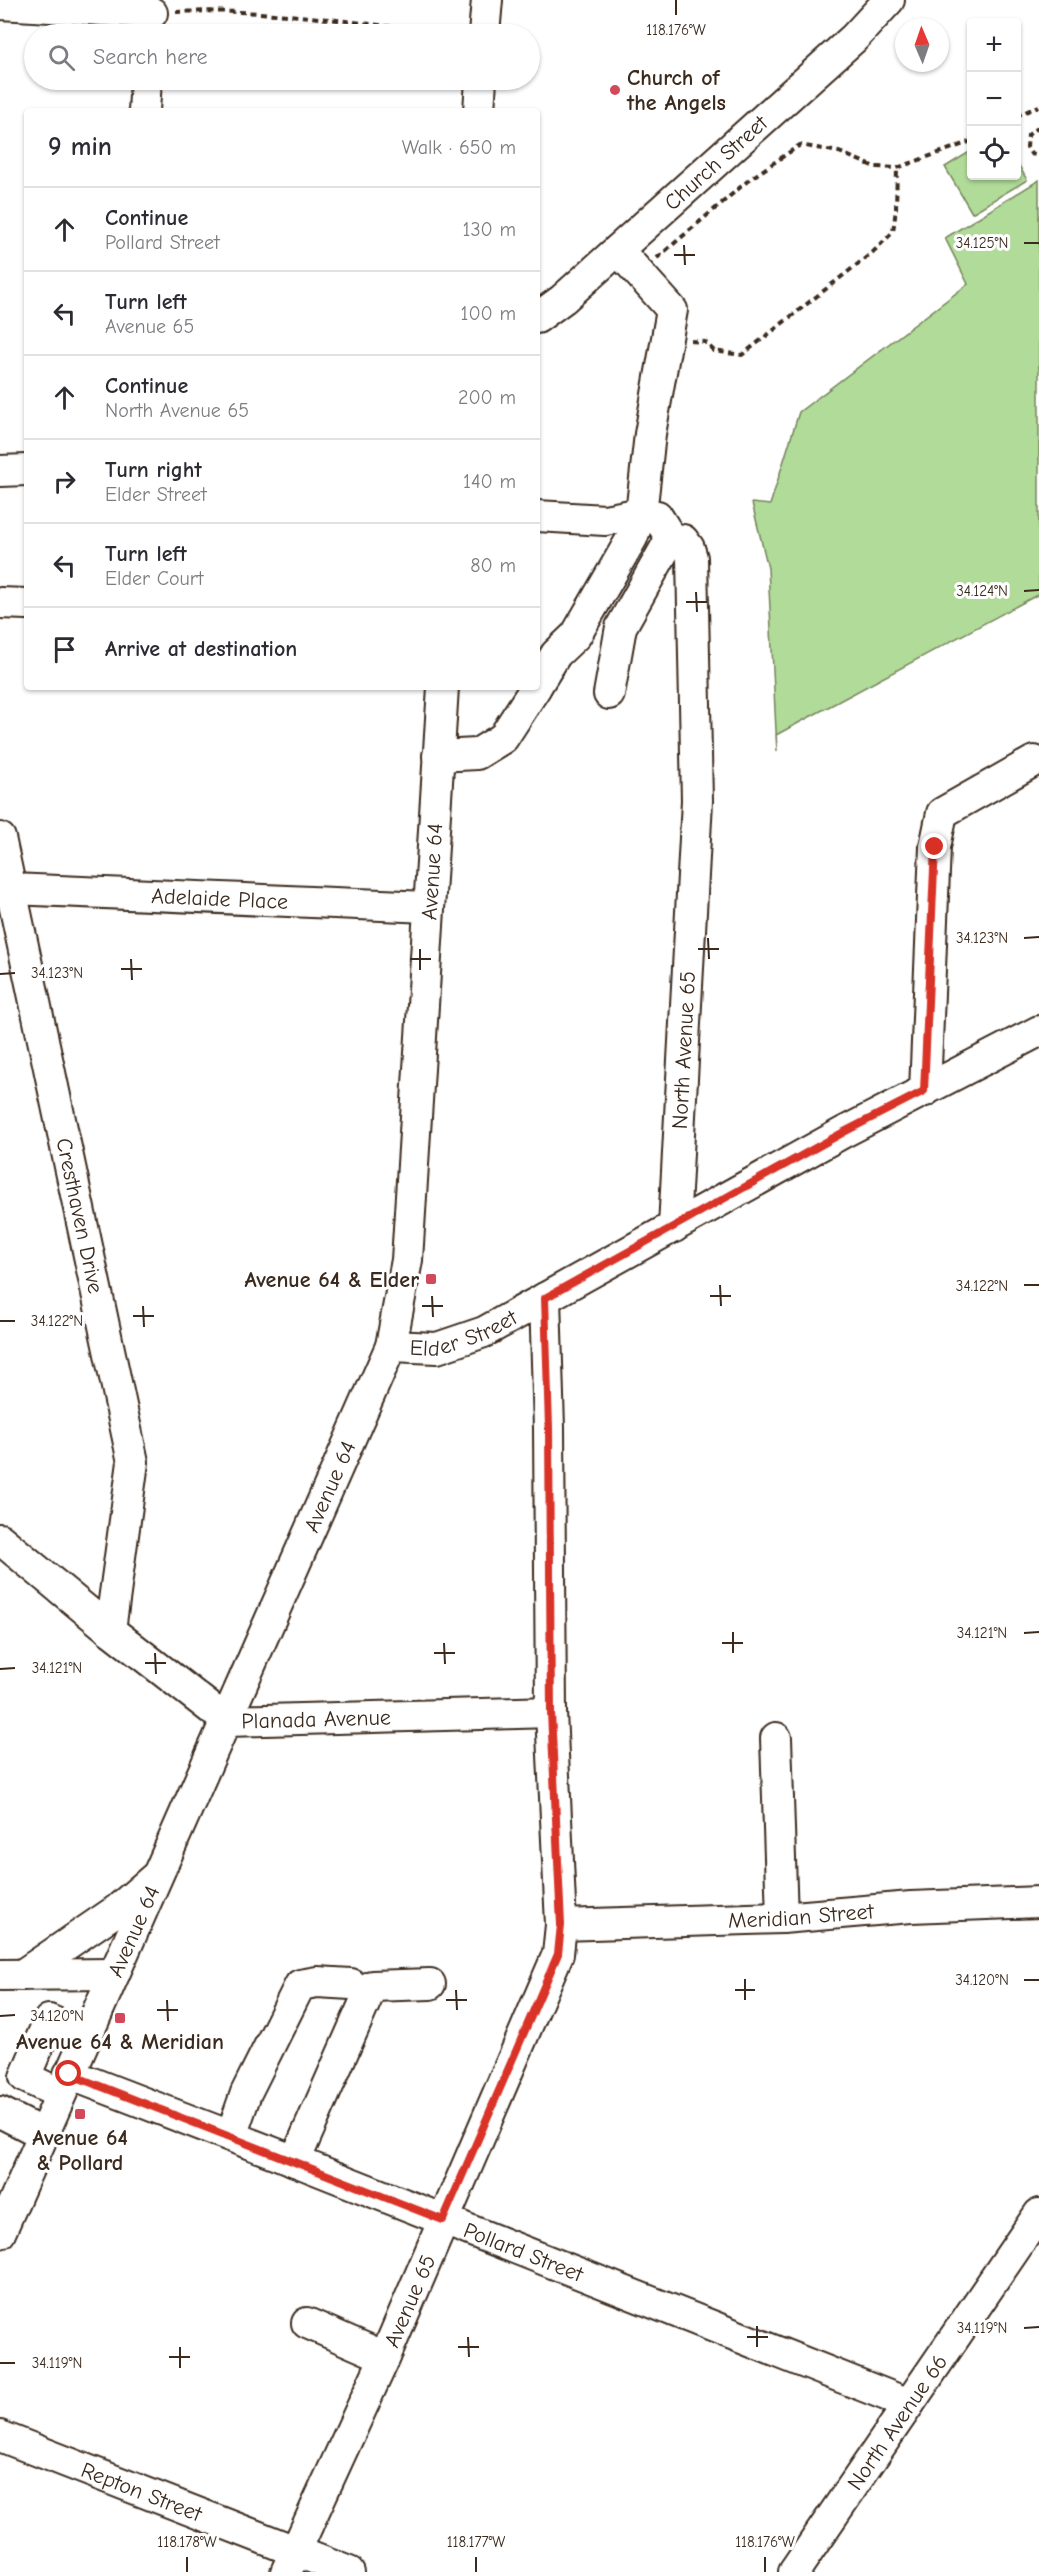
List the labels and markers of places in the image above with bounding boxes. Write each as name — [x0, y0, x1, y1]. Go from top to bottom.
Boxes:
place label: Church of the Angels — [626, 65, 726, 116]
marker: Church of the Angels — [608, 83, 622, 97]
place label: Avenue 64 & Elder — [244, 1267, 419, 1293]
marker: Avenue 64 & Elder — [424, 1272, 438, 1286]
marker: Avenue 64 & Meridian — [113, 2011, 127, 2025]
place label: Avenue 64 & Meridian — [16, 2029, 224, 2055]
marker: Avenue 64 & Pollard — [73, 2107, 87, 2121]
place label: Avenue 64 & Pollard — [32, 2125, 128, 2176]

